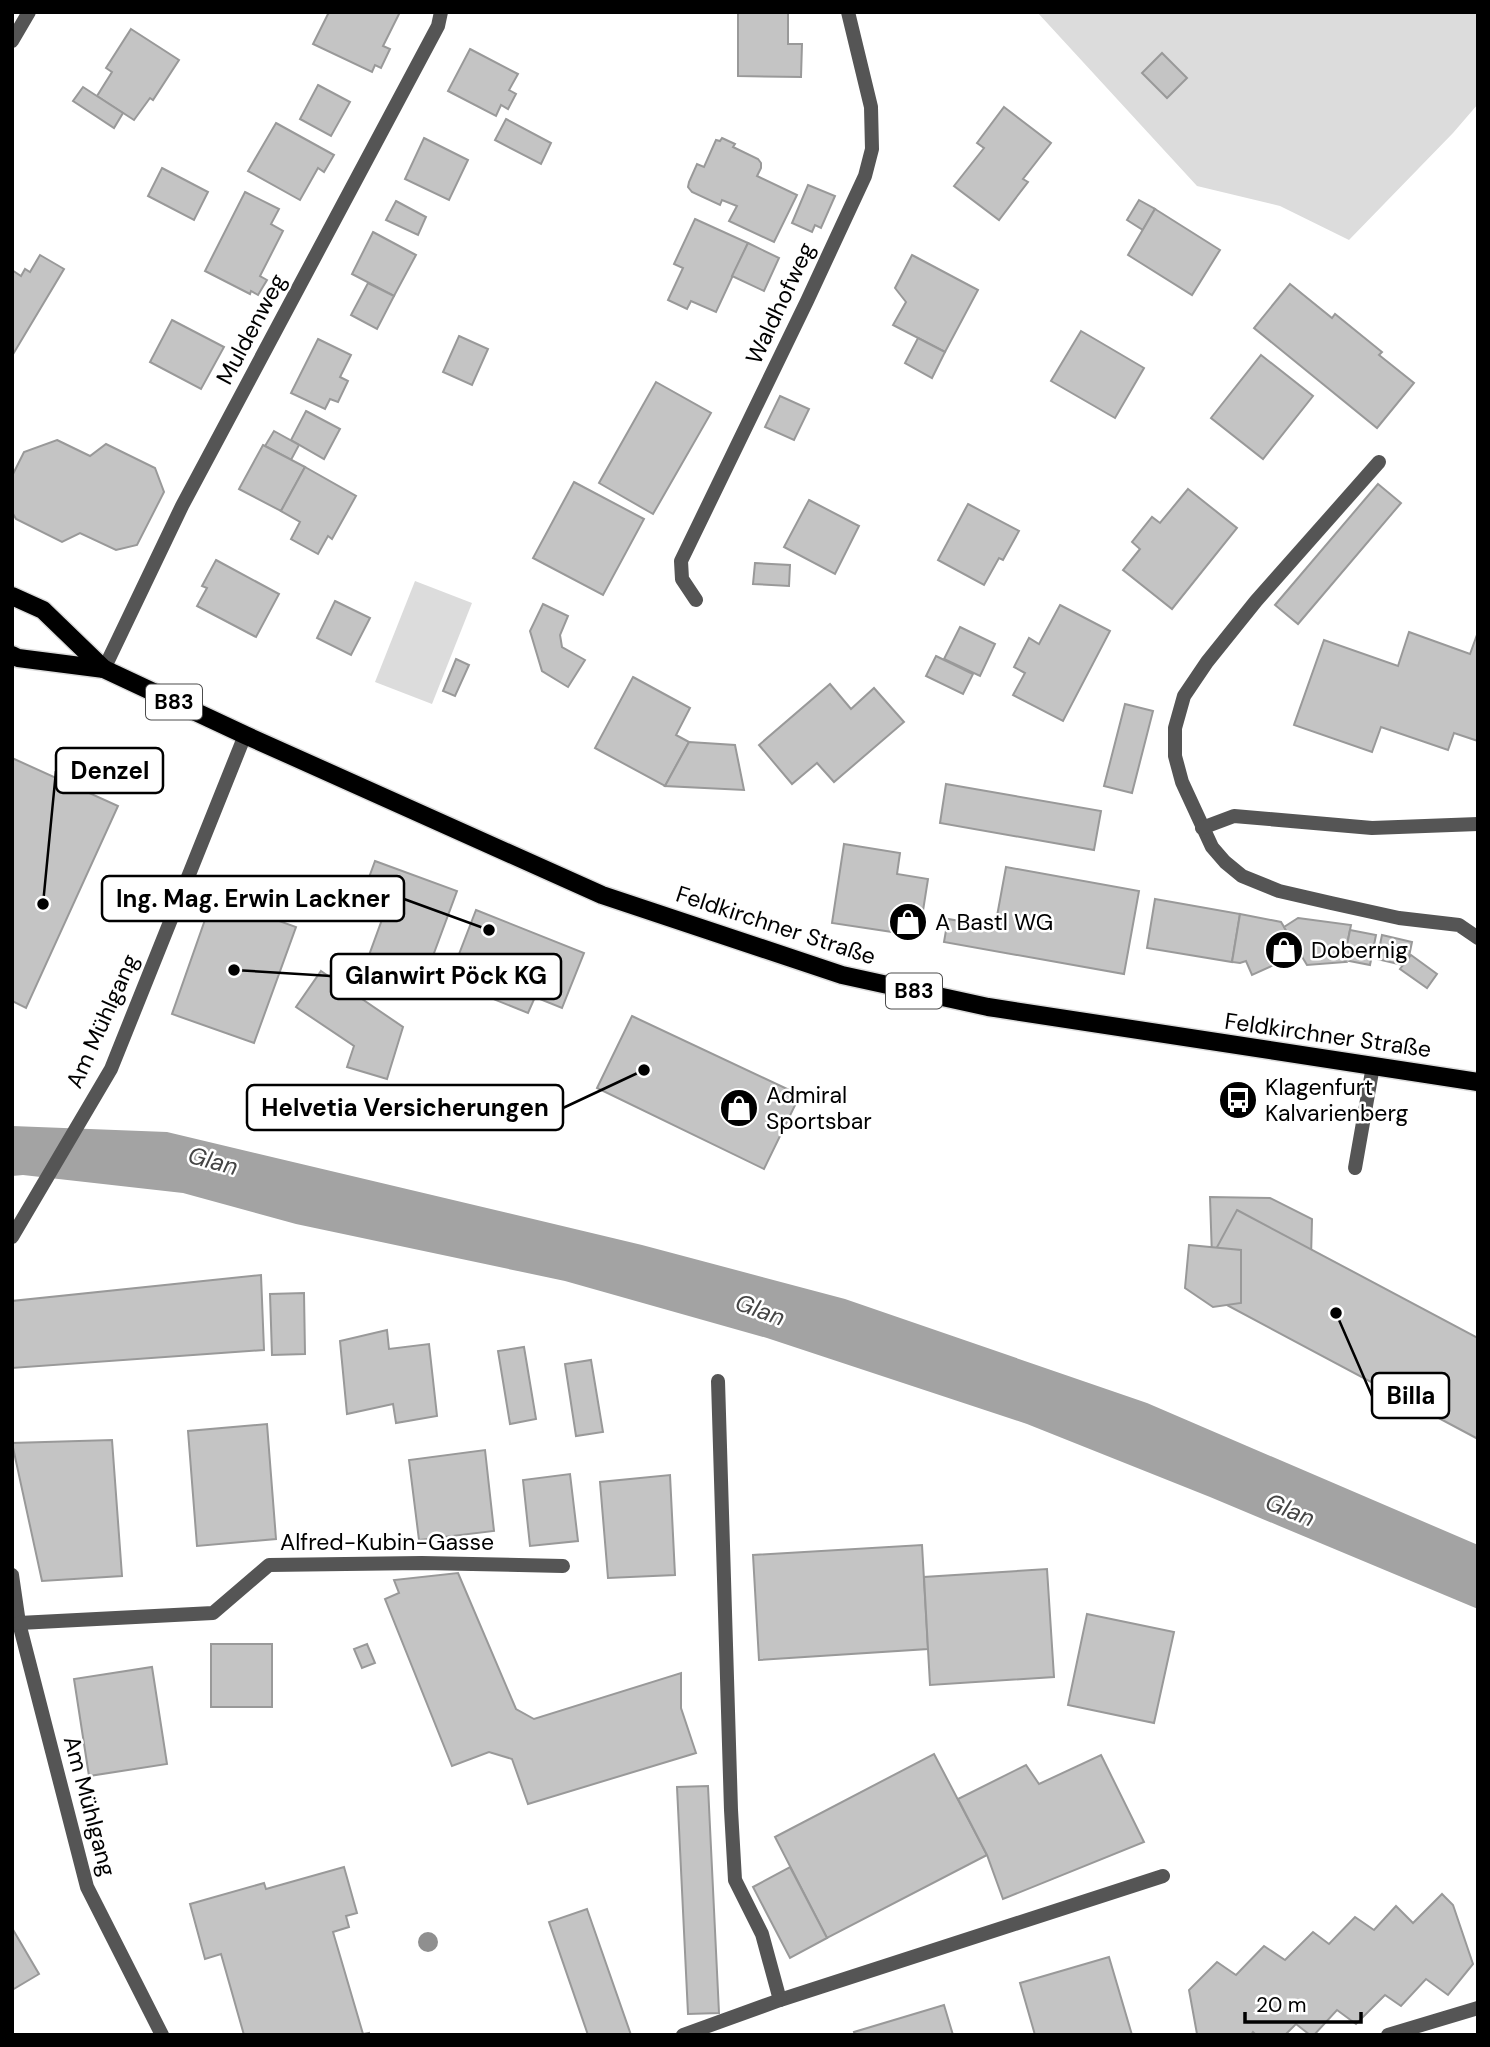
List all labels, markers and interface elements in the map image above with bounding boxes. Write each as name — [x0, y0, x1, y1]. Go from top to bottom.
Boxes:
street label: Waldhofweg — [739, 237, 821, 369]
street label: Muldenweg — [209, 268, 293, 390]
road number: B83 — [146, 684, 202, 720]
callout: Denzel — [56, 748, 163, 793]
text: Denzel — [71, 755, 149, 786]
callout: Ing. Mag. Erwin Lackner — [102, 876, 404, 921]
street label: Feldkirchner Straße — [672, 879, 880, 971]
text: Ing. Mag. Erwin Lackner — [116, 883, 390, 914]
shop icon: A Bastl WG — [887, 901, 929, 943]
place label: A Bastl WG — [935, 907, 1053, 937]
shop icon: Dobernig — [1263, 929, 1305, 971]
place label: Dobernig — [1311, 935, 1408, 965]
street label: Am Mühlgang — [59, 949, 145, 1093]
callout: Glanwirt Pöck KG — [331, 954, 561, 999]
text: Glanwirt Pöck KG — [345, 960, 547, 991]
road number: B83 — [886, 974, 942, 1009]
street label: Feldkirchner Straße — [1223, 1006, 1433, 1064]
place label: Klagenfurt Kalvarienberg — [1265, 1072, 1409, 1128]
bus stop icon: Klagenfurt Kalvarienberg — [1217, 1079, 1259, 1121]
place label: Admiral Sportsbar — [766, 1080, 872, 1136]
callout: Helvetia Versicherungen — [247, 1085, 563, 1130]
shop icon: Admiral Sportsbar — [718, 1087, 760, 1129]
text: Helvetia Versicherungen — [261, 1092, 549, 1123]
water label: Glan — [185, 1139, 242, 1182]
water label: Glan — [731, 1286, 789, 1333]
callout: Billa — [1372, 1373, 1449, 1418]
text: Billa — [1387, 1380, 1435, 1411]
water label: Glan — [1261, 1486, 1319, 1533]
street label: Alfred-Kubin-Gasse — [280, 1527, 494, 1557]
street label: Am Mühlgang — [57, 1732, 123, 1880]
scale bar — [1245, 1980, 1360, 2024]
text: 20 m — [1256, 1991, 1307, 2019]

